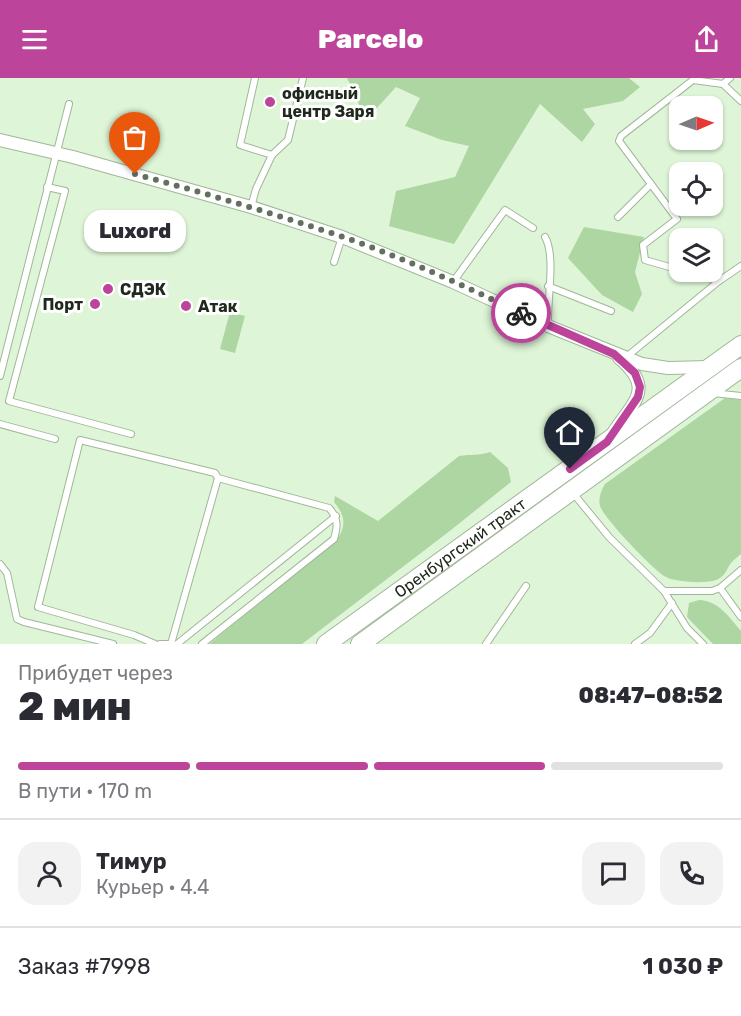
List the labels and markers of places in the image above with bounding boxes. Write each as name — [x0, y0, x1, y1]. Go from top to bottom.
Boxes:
place label: офисный центр Заря — [282, 84, 374, 121]
marker: офисный центр Заря — [263, 95, 277, 109]
pin — [109, 112, 160, 174]
callout: Luxord — [84, 210, 186, 252]
place label: СДЭК — [120, 280, 166, 299]
marker: СДЭК — [101, 282, 115, 296]
place label: Порт — [42, 295, 83, 314]
marker: Порт — [88, 297, 102, 311]
place label: Атак — [198, 297, 238, 316]
marker: Атак — [179, 299, 193, 313]
pin — [544, 407, 595, 469]

